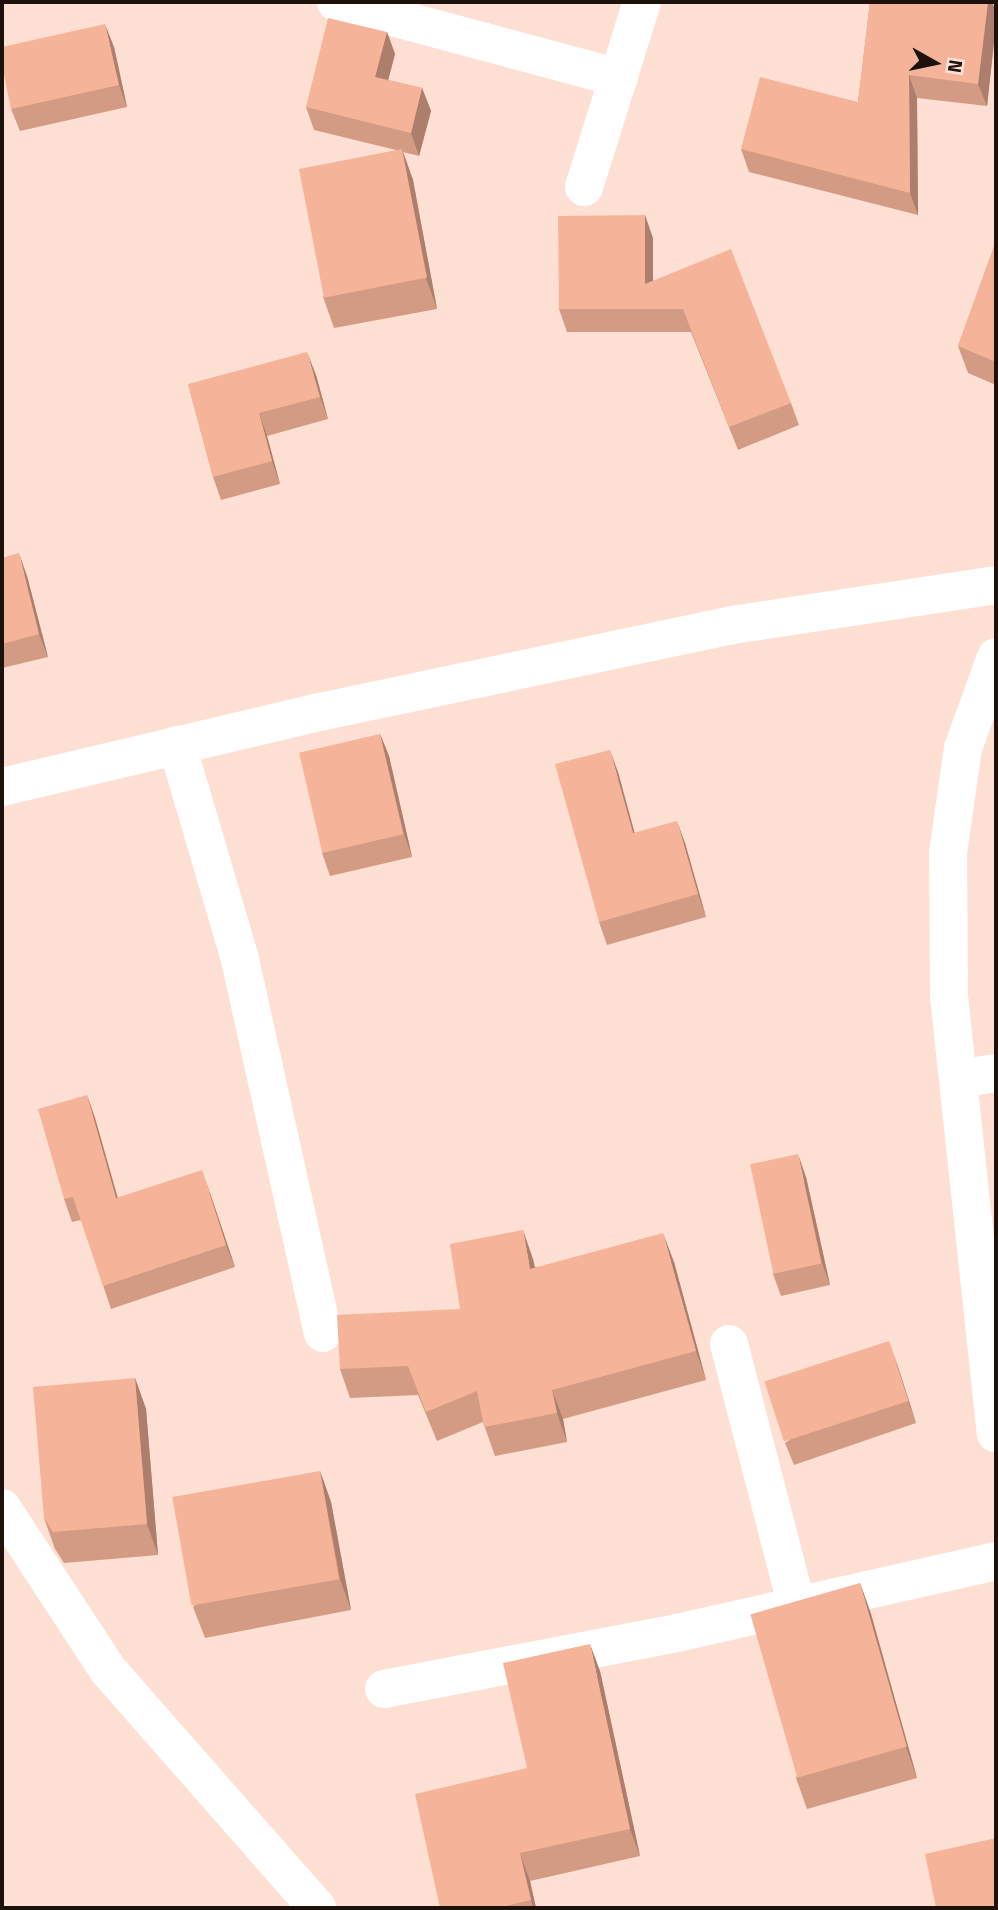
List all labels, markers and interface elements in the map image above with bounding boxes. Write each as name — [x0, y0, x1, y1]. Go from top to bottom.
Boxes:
north arrow — [900, 28, 970, 98]
text: N — [941, 58, 972, 75]

